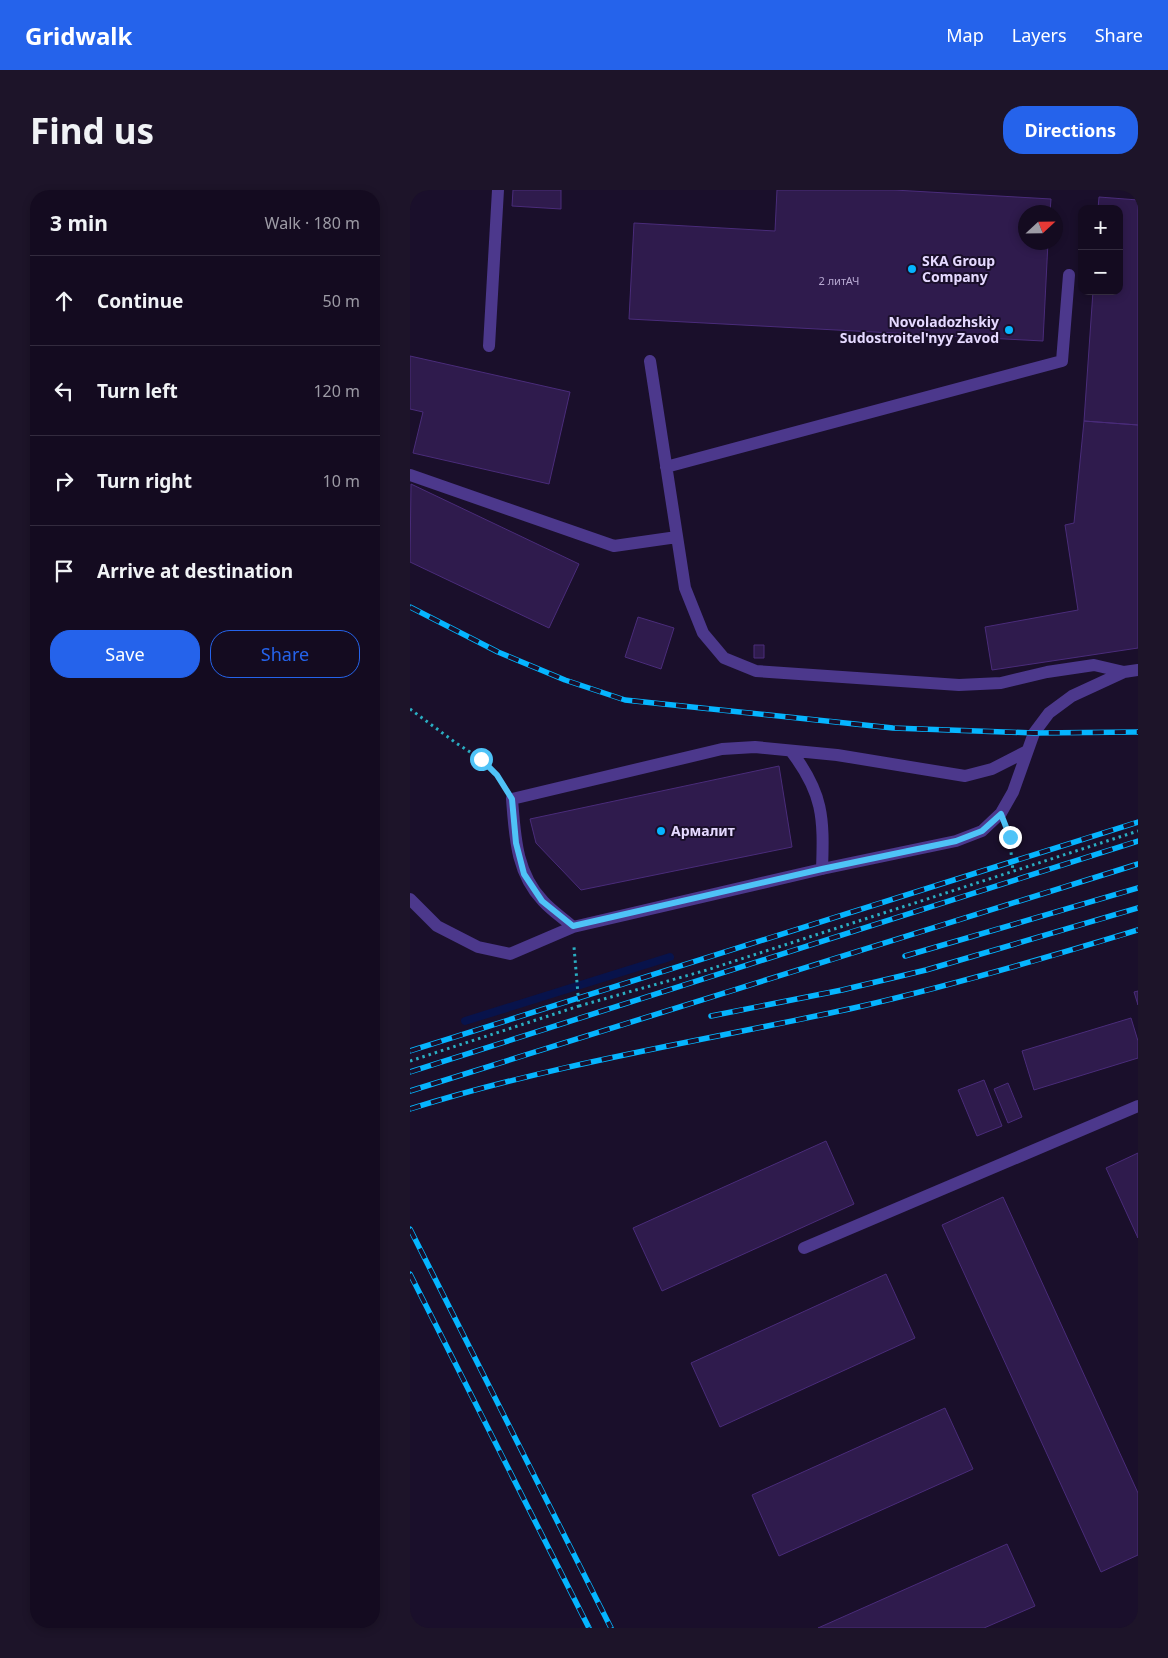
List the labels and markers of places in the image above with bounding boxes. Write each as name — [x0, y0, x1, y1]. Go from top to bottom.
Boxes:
place label: SKA Group Company — [922, 251, 995, 286]
marker: SKA Group Company — [906, 263, 918, 275]
place label: Novoladozhskiy Sudostroitel'nyy Zavod — [840, 312, 999, 347]
marker: Novoladozhskiy Sudostroitel'nyy Zavod — [1003, 324, 1015, 336]
place label: Армалит — [671, 821, 735, 840]
marker: Армалит — [655, 825, 667, 837]

